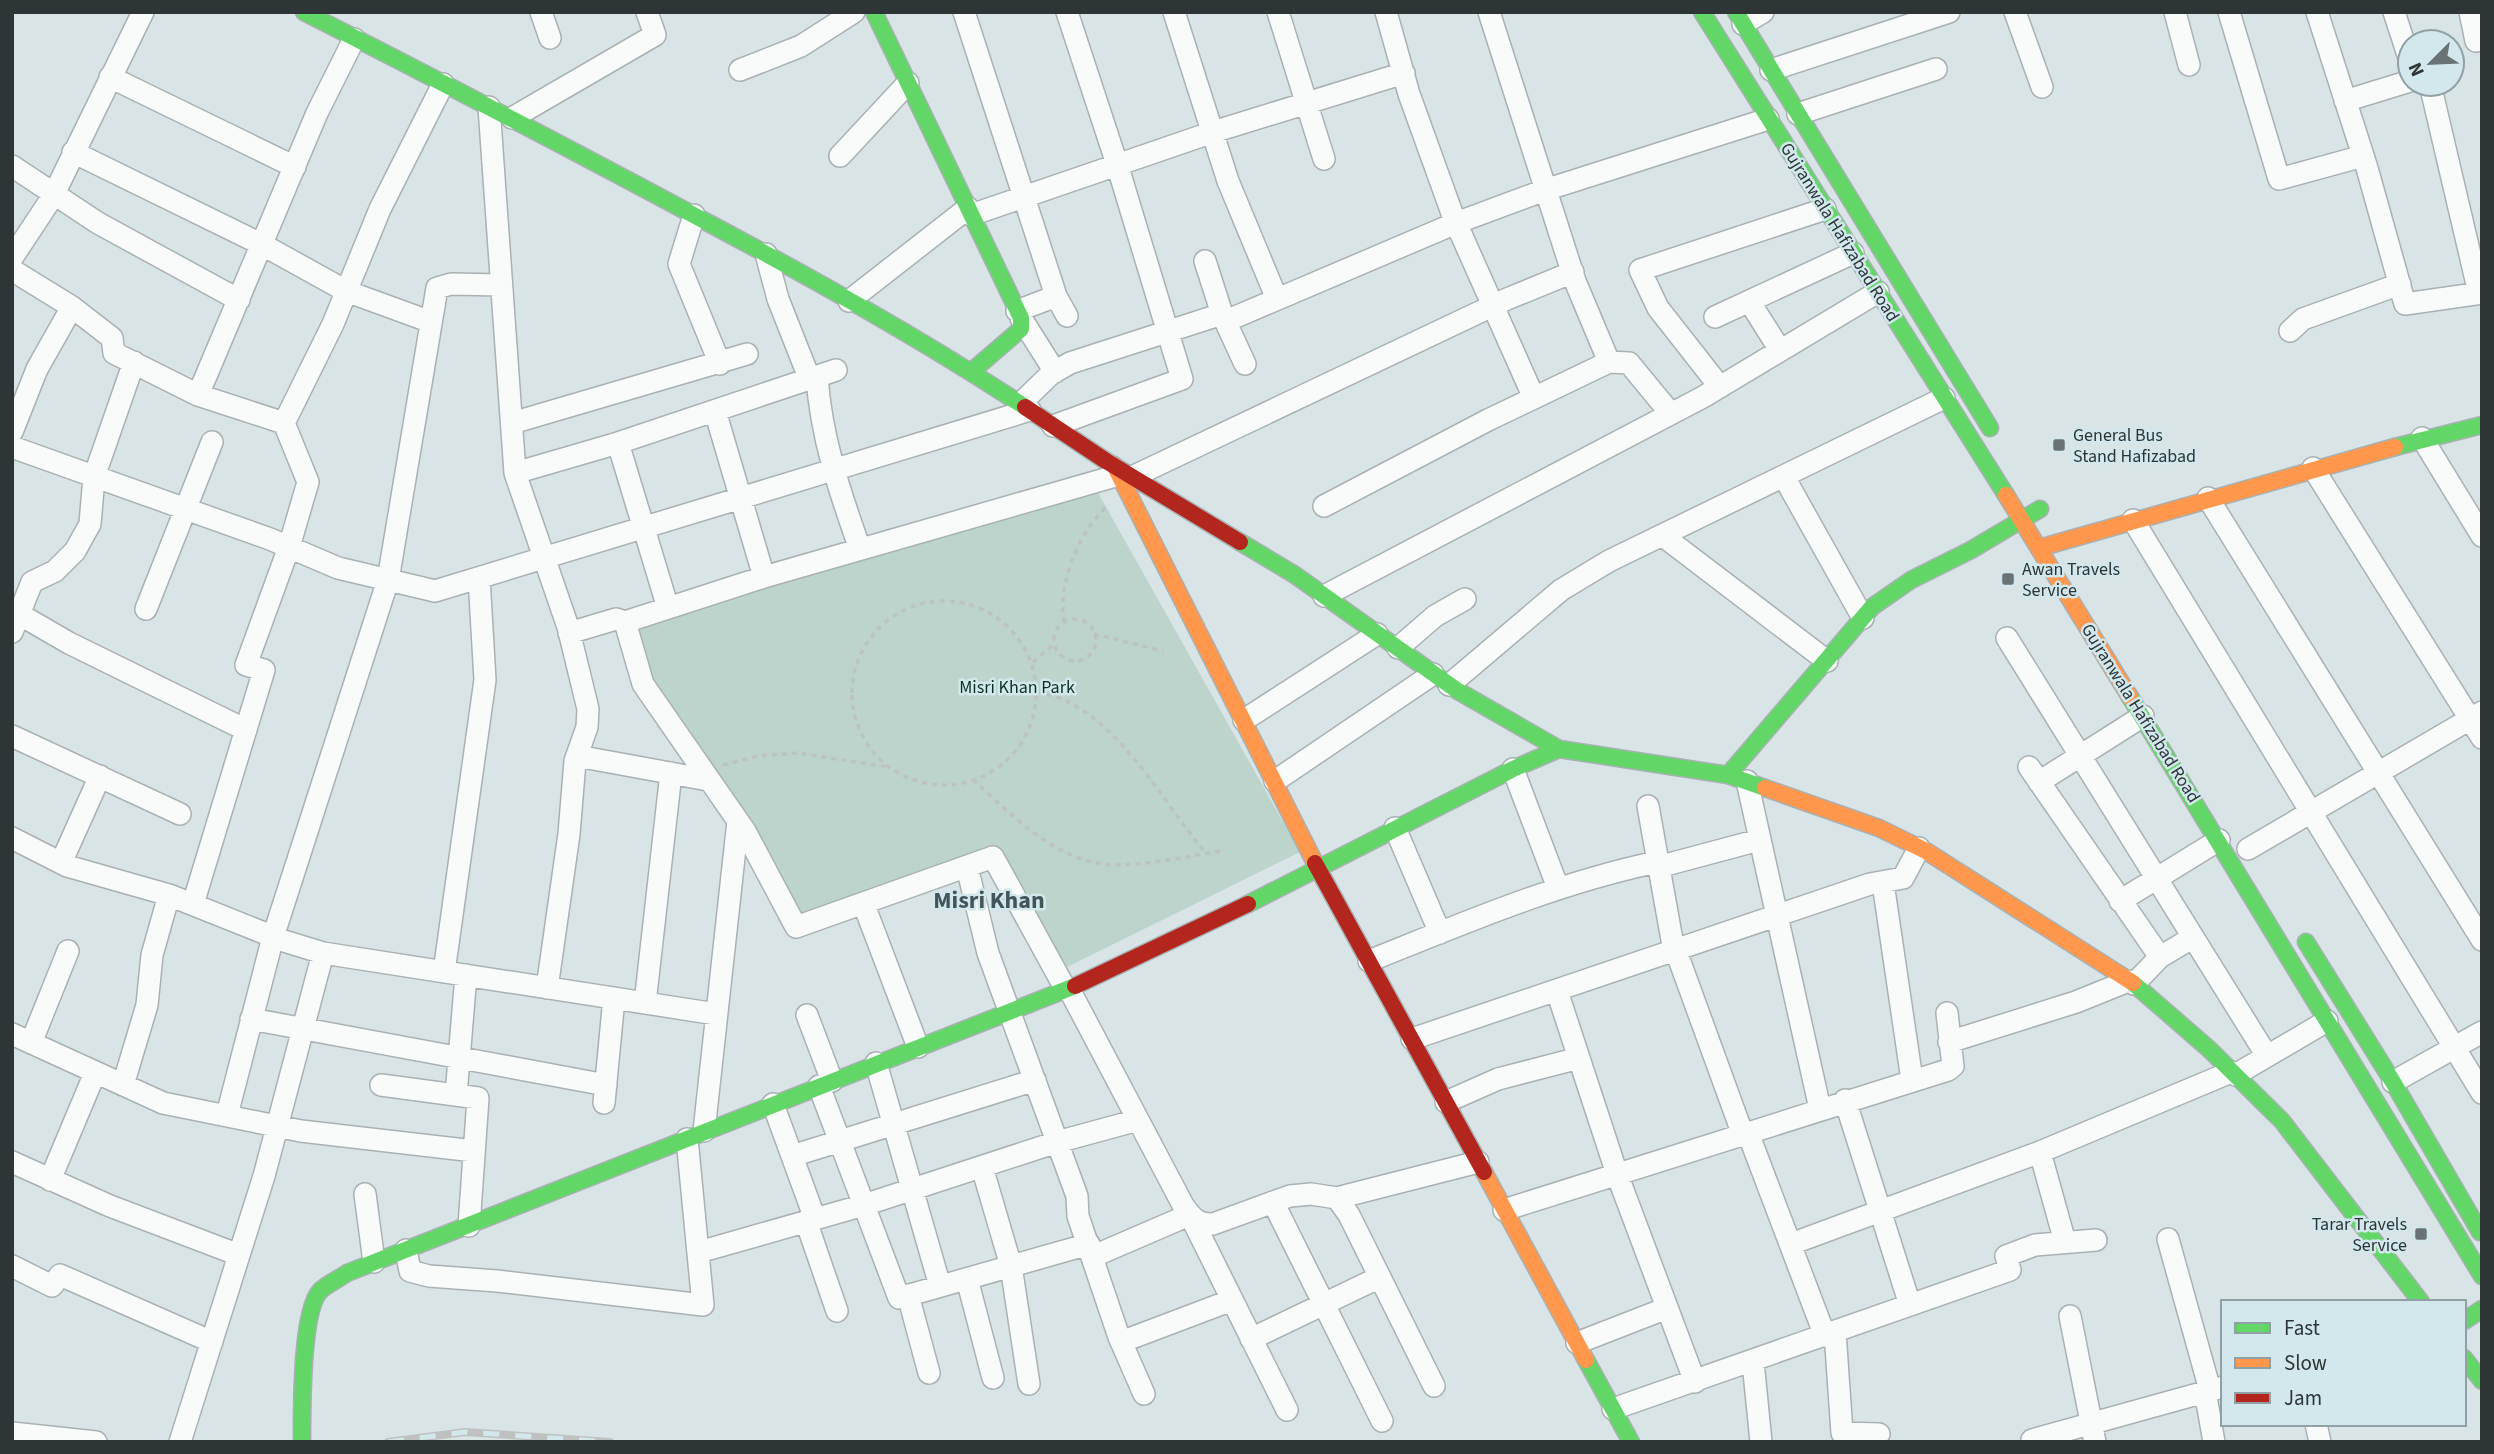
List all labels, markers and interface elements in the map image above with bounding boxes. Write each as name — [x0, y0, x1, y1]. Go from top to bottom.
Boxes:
north arrow — [2396, 28, 2466, 98]
text: N — [2402, 58, 2432, 81]
street label: Gujranwala Hafizabad Road — [1774, 138, 1905, 327]
place label: General Bus Stand Hafizabad — [2073, 423, 2196, 469]
marker: General Bus Stand Hafizabad — [2051, 437, 2067, 453]
place label: Awan Travels Service — [2022, 557, 2120, 603]
marker: Awan Travels Service — [2000, 571, 2016, 587]
street label: Gujranwala Hafizabad Road — [2075, 619, 2206, 808]
park label: Misri Khan Park — [959, 675, 1075, 700]
district label: Misri Khan — [933, 883, 1045, 918]
place label: Tarar Travels Service — [2312, 1212, 2407, 1258]
marker: Tarar Travels Service — [2413, 1226, 2429, 1242]
legend — [2221, 1300, 2466, 1426]
text: Fast — [2284, 1313, 2320, 1343]
text: Slow — [2284, 1348, 2327, 1378]
text: Jam — [2284, 1383, 2322, 1413]

